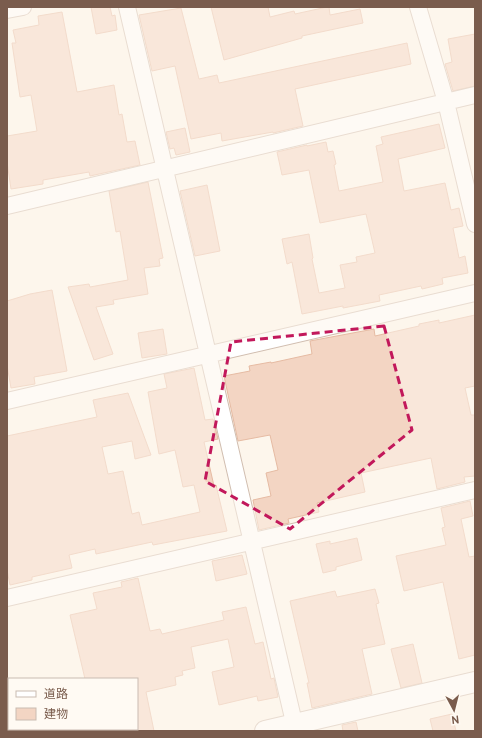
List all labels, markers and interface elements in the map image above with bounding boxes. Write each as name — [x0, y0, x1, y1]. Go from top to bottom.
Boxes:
legend — [8, 678, 138, 730]
text: 道路 — [44, 687, 68, 703]
north arrow — [434, 690, 474, 730]
text: 建物 — [44, 707, 68, 723]
text: N — [450, 712, 460, 726]

